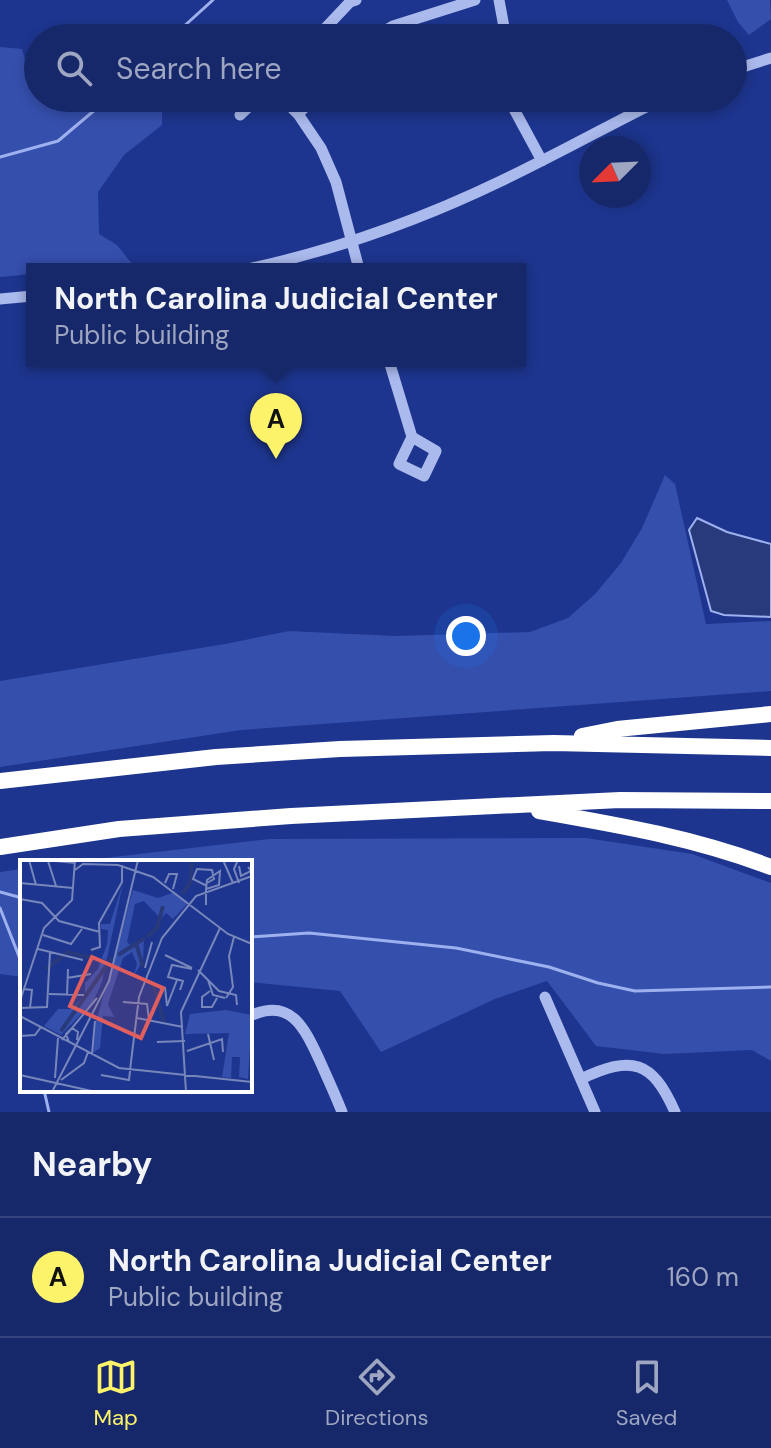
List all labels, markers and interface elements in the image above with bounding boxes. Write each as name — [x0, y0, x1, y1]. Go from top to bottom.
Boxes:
search box — [24, 24, 747, 112]
icon: search — [52, 46, 96, 90]
text: Search here — [116, 49, 282, 88]
north arrow — [579, 136, 651, 208]
popup — [26, 263, 526, 367]
text: North Carolina Judicial Center — [54, 279, 498, 318]
text: Public building — [54, 318, 229, 352]
pin: A — [250, 393, 302, 459]
your location — [446, 616, 486, 656]
inset map — [20, 860, 252, 1092]
text: Nearby — [32, 1142, 152, 1187]
text: North Carolina Judicial Center — [108, 1241, 552, 1280]
text: A — [49, 1260, 67, 1294]
text: 160 m — [667, 1260, 739, 1294]
text: Public building — [108, 1280, 283, 1314]
tab: Map — [94, 1355, 138, 1432]
tab: Directions — [325, 1355, 429, 1432]
tab: Saved — [616, 1355, 677, 1432]

